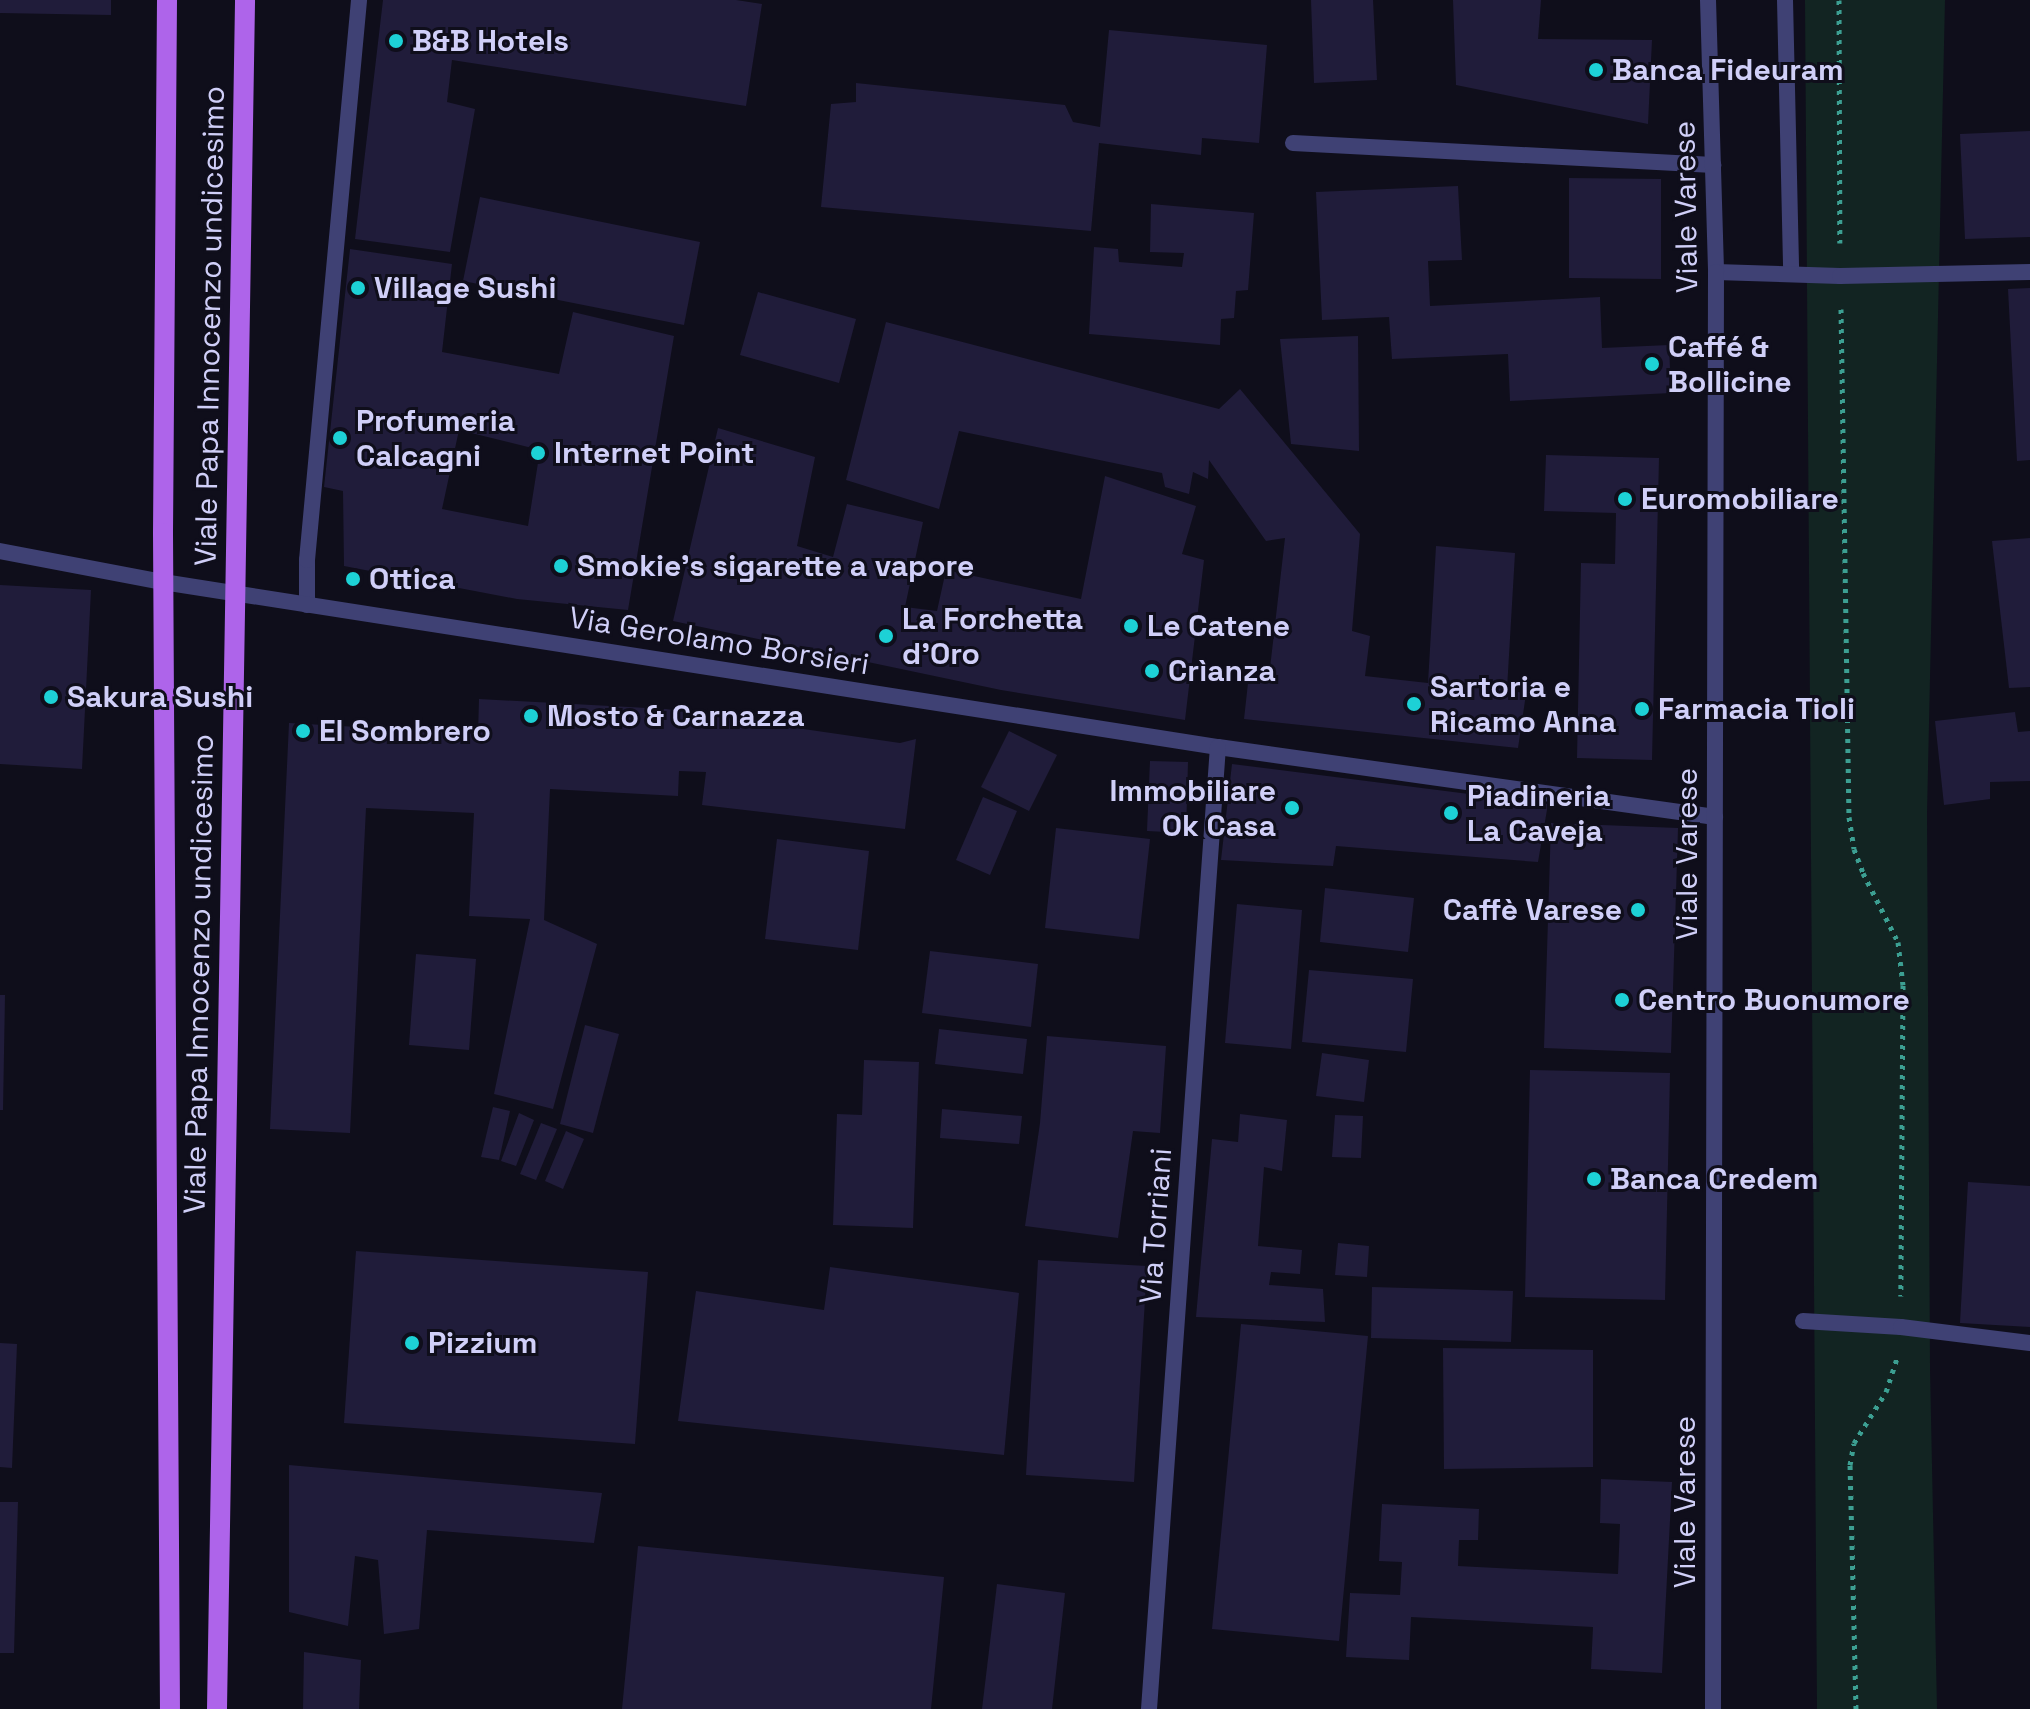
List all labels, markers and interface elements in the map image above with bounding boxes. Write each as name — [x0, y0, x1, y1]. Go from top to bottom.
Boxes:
place label: B&B Hotels — [412, 23, 569, 59]
marker: B&B Hotels — [387, 32, 405, 50]
place label: Banca Fideuram — [1612, 52, 1844, 88]
marker: Banca Fideuram — [1587, 61, 1605, 79]
street label: Viale Papa Innocenzo undicesimo — [188, 86, 232, 566]
street label: Viale Varese — [1666, 120, 1706, 294]
place label: Village Sushi — [374, 270, 556, 306]
marker: Village Sushi — [349, 279, 367, 297]
place label: Caffé & Bollicine — [1668, 329, 1792, 400]
marker: Caffé & Bollicine — [1643, 355, 1661, 373]
place label: Profumeria Calcagni — [356, 403, 515, 474]
marker: Profumeria Calcagni — [331, 429, 349, 447]
place label: Internet Point — [554, 435, 755, 471]
marker: Internet Point — [529, 444, 547, 462]
place label: Euromobiliare — [1641, 481, 1839, 517]
marker: Euromobiliare — [1616, 490, 1634, 508]
place label: Smokie's sigarette a vapore — [577, 548, 974, 584]
marker: Smokie's sigarette a vapore — [552, 557, 570, 575]
place label: Ottica — [369, 561, 456, 597]
marker: Ottica — [344, 570, 362, 588]
street label: Via Gerolamo Borsieri — [566, 599, 872, 683]
place label: La Forchetta d'Oro — [902, 601, 1083, 672]
place label: Le Catene — [1147, 608, 1290, 644]
marker: Le Catene — [1122, 617, 1140, 635]
marker: La Forchetta d'Oro — [877, 627, 895, 645]
place label: Crìanza — [1168, 653, 1276, 689]
marker: Crìanza — [1143, 662, 1161, 680]
place label: Sartoria e Ricamo Anna — [1430, 669, 1617, 740]
place label: Sakura Sushi — [67, 679, 253, 715]
marker: Sakura Sushi — [42, 688, 60, 706]
place label: Farmacia Tioli — [1658, 691, 1856, 727]
marker: Sartoria e Ricamo Anna — [1405, 695, 1423, 713]
place label: Mosto & Carnazza — [547, 698, 804, 734]
marker: Farmacia Tioli — [1633, 700, 1651, 718]
marker: Mosto & Carnazza — [522, 707, 540, 725]
place label: El Sombrero — [319, 713, 491, 749]
marker: El Sombrero — [294, 722, 312, 740]
street label: Viale Papa Innocenzo undicesimo — [177, 734, 221, 1214]
street label: Viale Varese — [1669, 768, 1705, 940]
place label: Immobiliare Ok Casa — [1109, 773, 1276, 844]
place label: Piadineria La Caveja — [1467, 778, 1610, 848]
marker: Immobiliare Ok Casa — [1283, 799, 1301, 817]
marker: Piadineria La Caveja — [1442, 804, 1460, 822]
place label: Caffè Varese — [1442, 892, 1622, 928]
marker: Caffè Varese — [1629, 901, 1647, 919]
place label: Centro Buonumore — [1638, 982, 1910, 1018]
marker: Centro Buonumore — [1613, 991, 1631, 1009]
street label: Via Torriani — [1133, 1146, 1179, 1306]
place label: Banca Credem — [1610, 1161, 1818, 1197]
marker: Banca Credem — [1585, 1170, 1603, 1188]
place label: Pizzium — [428, 1325, 537, 1361]
marker: Pizzium — [403, 1334, 421, 1352]
street label: Viale Varese — [1667, 1416, 1703, 1588]

